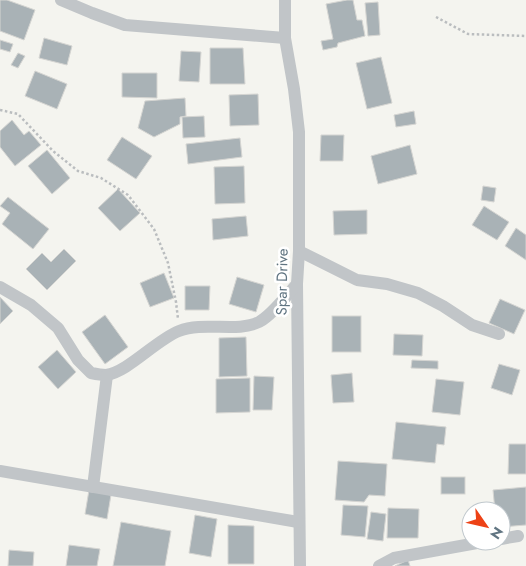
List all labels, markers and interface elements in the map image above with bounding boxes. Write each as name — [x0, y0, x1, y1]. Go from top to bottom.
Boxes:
street label: Spar Drive — [270, 248, 294, 316]
north arrow — [461, 501, 511, 551]
text: N — [485, 523, 508, 543]

